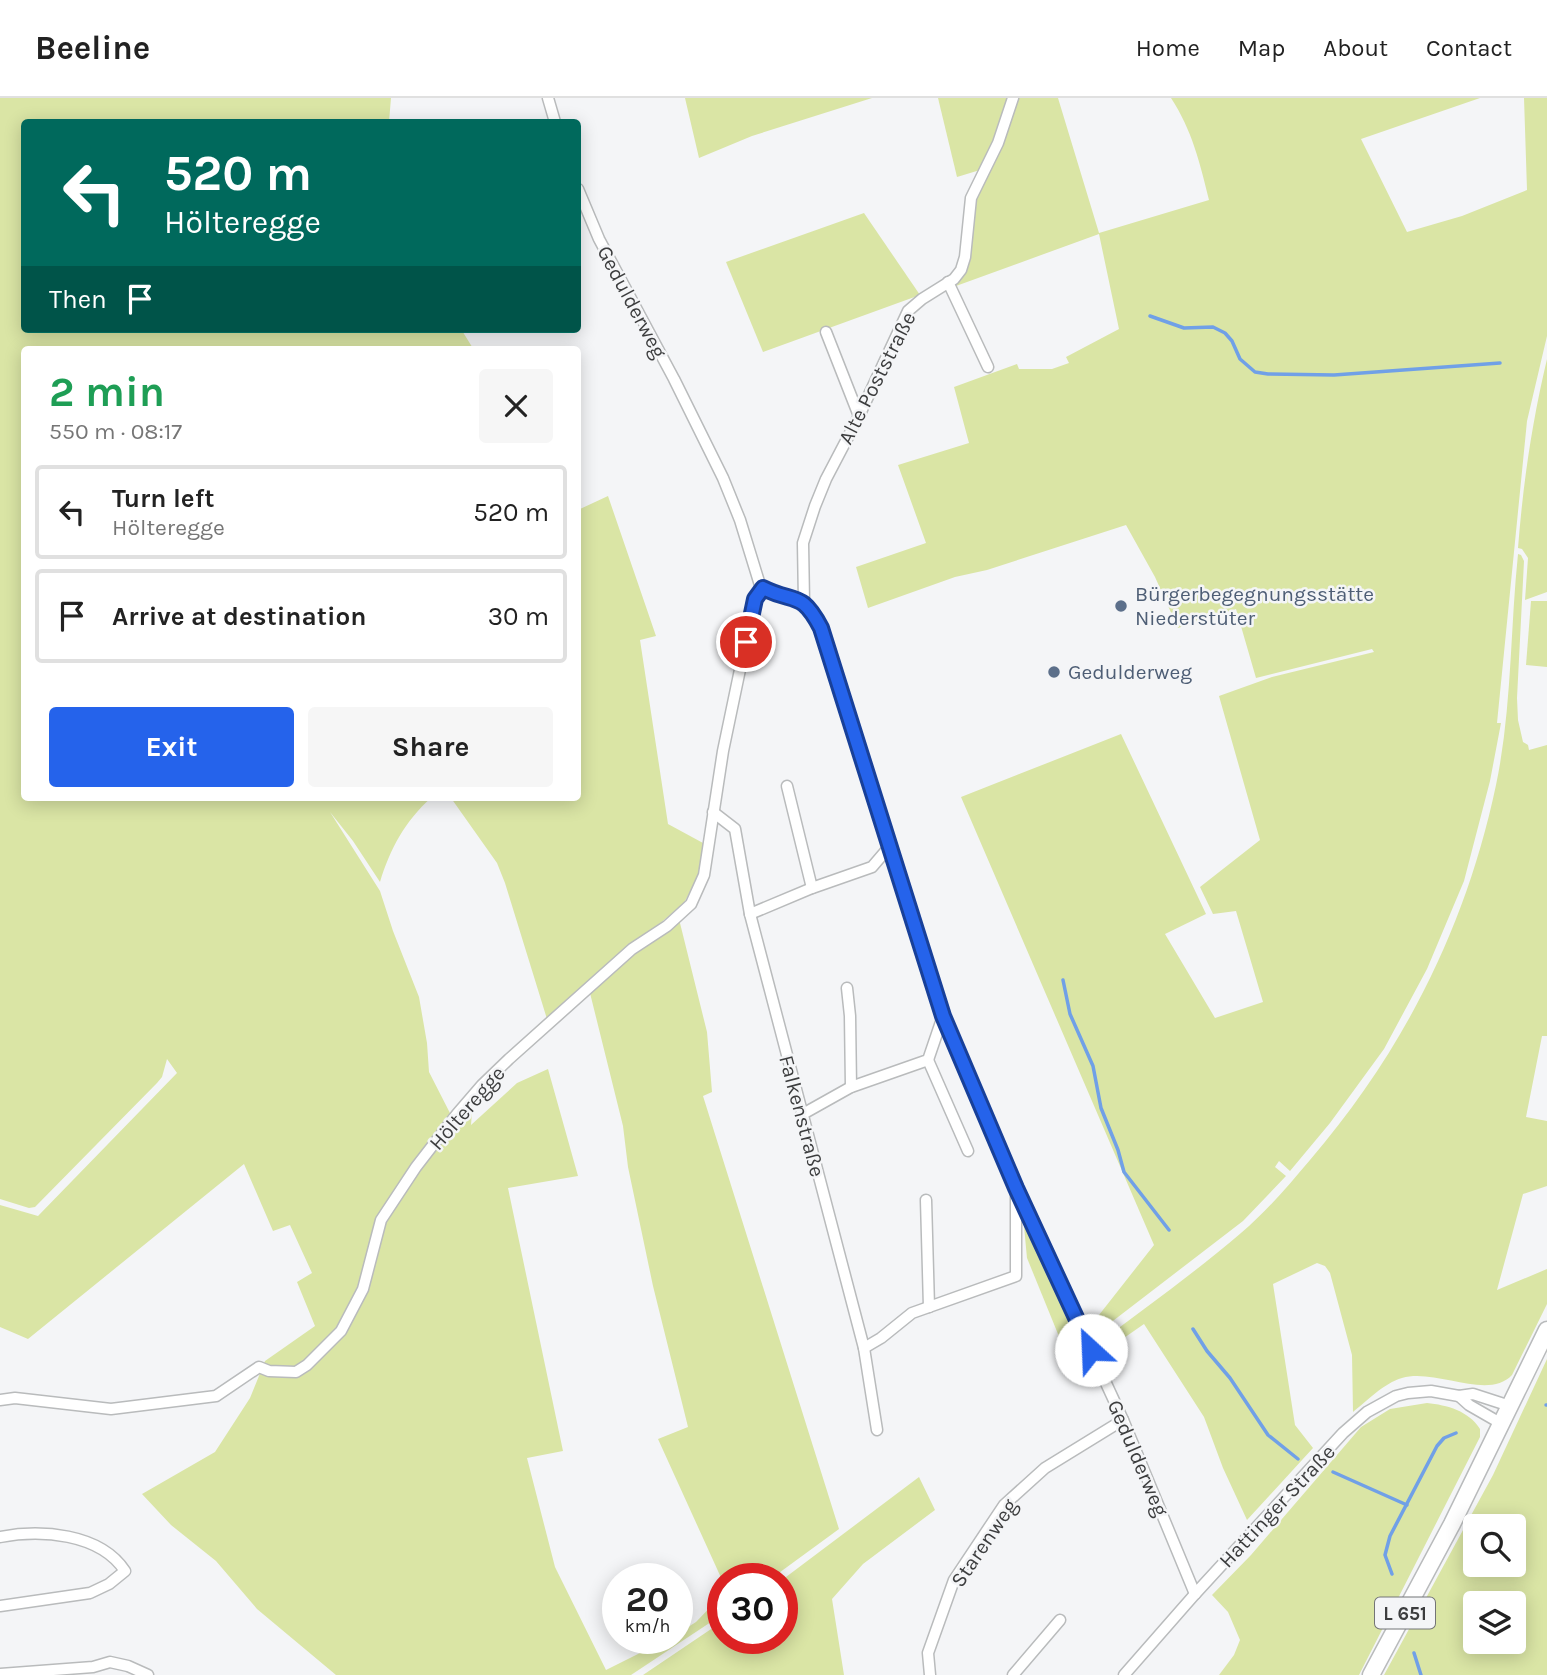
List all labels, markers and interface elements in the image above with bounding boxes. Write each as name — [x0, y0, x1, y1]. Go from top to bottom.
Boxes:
text: Beeline — [35, 29, 150, 67]
text: Home — [1136, 34, 1200, 62]
text: Map — [1238, 34, 1285, 62]
text: About — [1323, 34, 1388, 62]
text: Contact — [1426, 34, 1512, 62]
text: 520 m — [164, 145, 312, 202]
icon: left — [49, 147, 140, 238]
text: Hölteregge — [164, 204, 321, 241]
street label: Gedulderweg — [592, 242, 672, 363]
icon: arrive — [121, 280, 159, 318]
text: Then — [49, 284, 107, 315]
street label: Alte Poststraße — [833, 308, 921, 448]
text: 2 min — [49, 367, 165, 417]
button: close — [479, 369, 553, 443]
text: 550 m · 08:17 — [49, 418, 182, 445]
text: Turn left — [112, 483, 214, 514]
icon: left — [53, 493, 91, 531]
text: 520 m — [473, 497, 549, 528]
text: Hölteregge — [112, 514, 225, 541]
place label: Bürgerbegegnungsstätte Niederstüter — [1135, 582, 1374, 630]
icon: arrive — [53, 597, 91, 635]
marker: Bürgerbegegnungsstätte Niederstüter — [1113, 598, 1129, 614]
text: Arrive at destination — [112, 601, 366, 632]
text: 30 m — [488, 601, 549, 632]
pin — [716, 612, 776, 672]
icon: arrive — [727, 623, 765, 661]
place label: Gedulderweg — [1068, 660, 1192, 684]
marker: Gedulderweg — [1046, 664, 1062, 680]
button: Exit — [49, 707, 294, 787]
button: Share — [308, 707, 553, 787]
street label: Falkenstraße — [774, 1053, 830, 1179]
street label: Hölteregge — [424, 1061, 510, 1155]
position arrow — [1054, 1313, 1128, 1387]
street label: Gedulderweg — [1103, 1396, 1173, 1520]
street label: Hattinger Straße — [1214, 1440, 1340, 1572]
street label: Starenweg — [946, 1494, 1022, 1592]
map controls — [1463, 1514, 1526, 1654]
button: search — [1463, 1514, 1526, 1577]
speed limit sign: 30 — [707, 1563, 798, 1654]
text: 20 — [626, 1579, 669, 1620]
button: layers — [1463, 1591, 1526, 1654]
road number: L 651 — [1375, 1597, 1435, 1628]
text: km/h — [625, 1615, 670, 1637]

